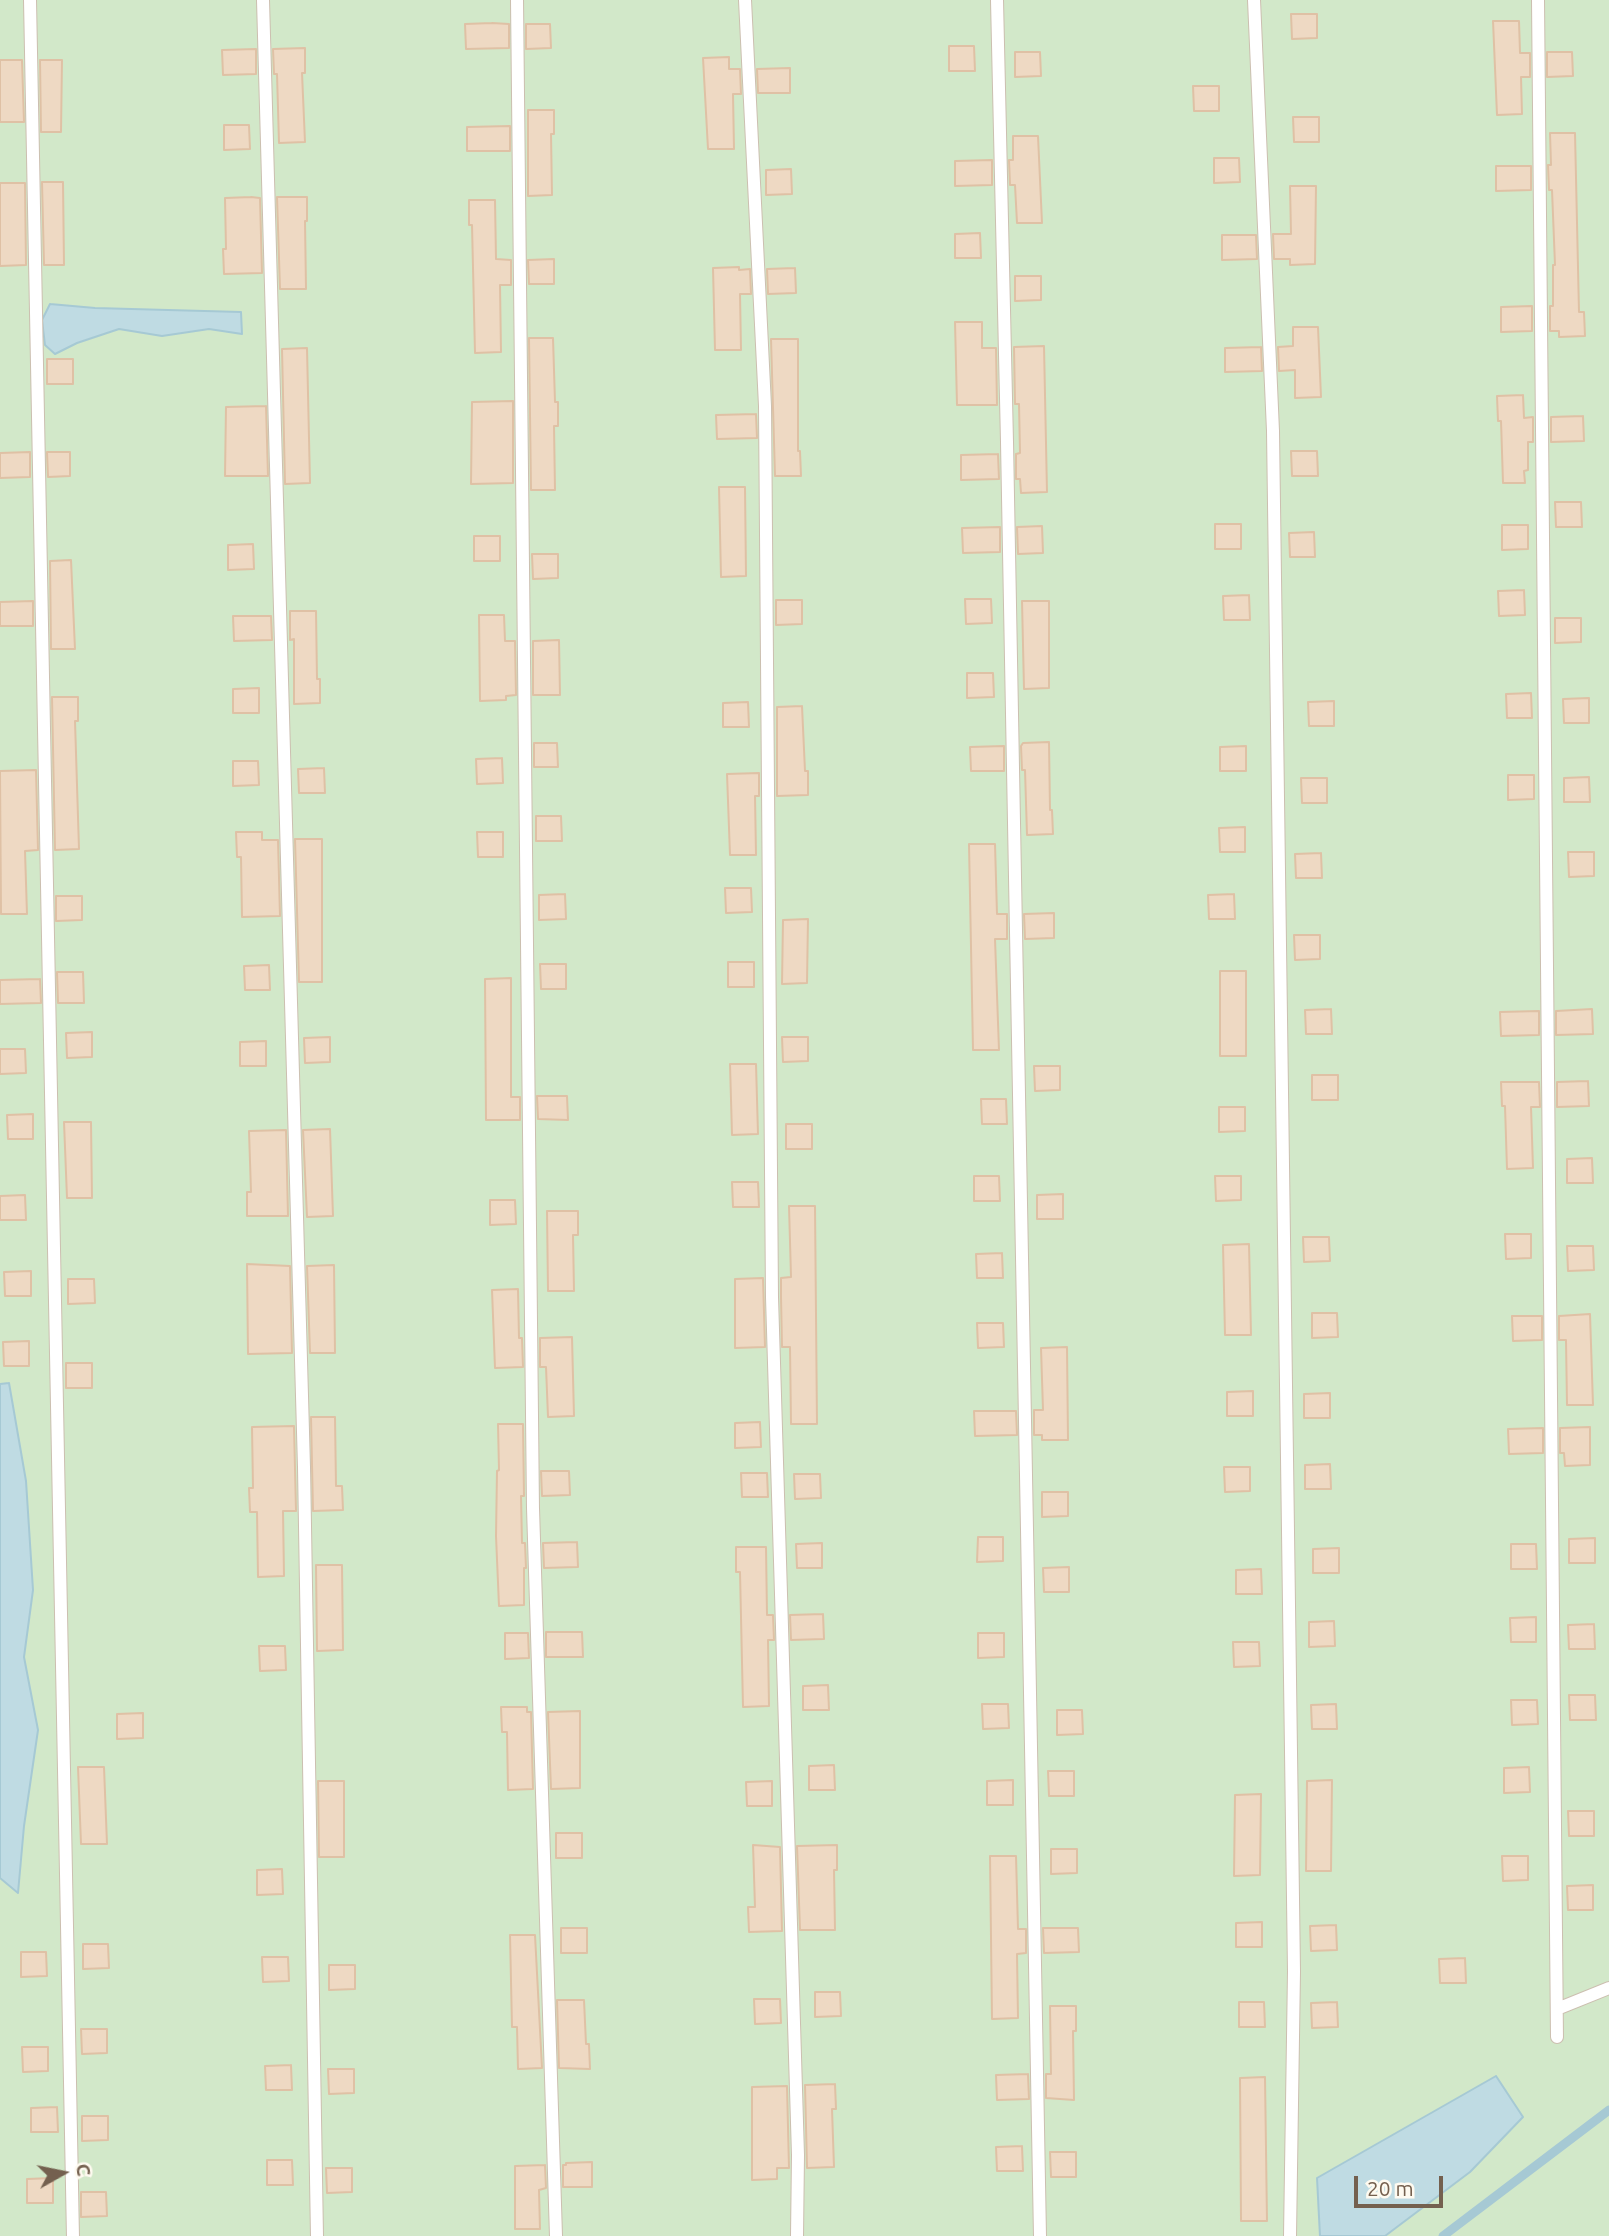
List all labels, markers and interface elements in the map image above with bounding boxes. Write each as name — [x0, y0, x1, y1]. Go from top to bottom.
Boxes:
north arrow — [28, 2138, 98, 2208]
text: С — [72, 2162, 96, 2177]
scale bar — [1357, 2162, 1446, 2206]
text: 20 m — [1367, 2176, 1414, 2200]

